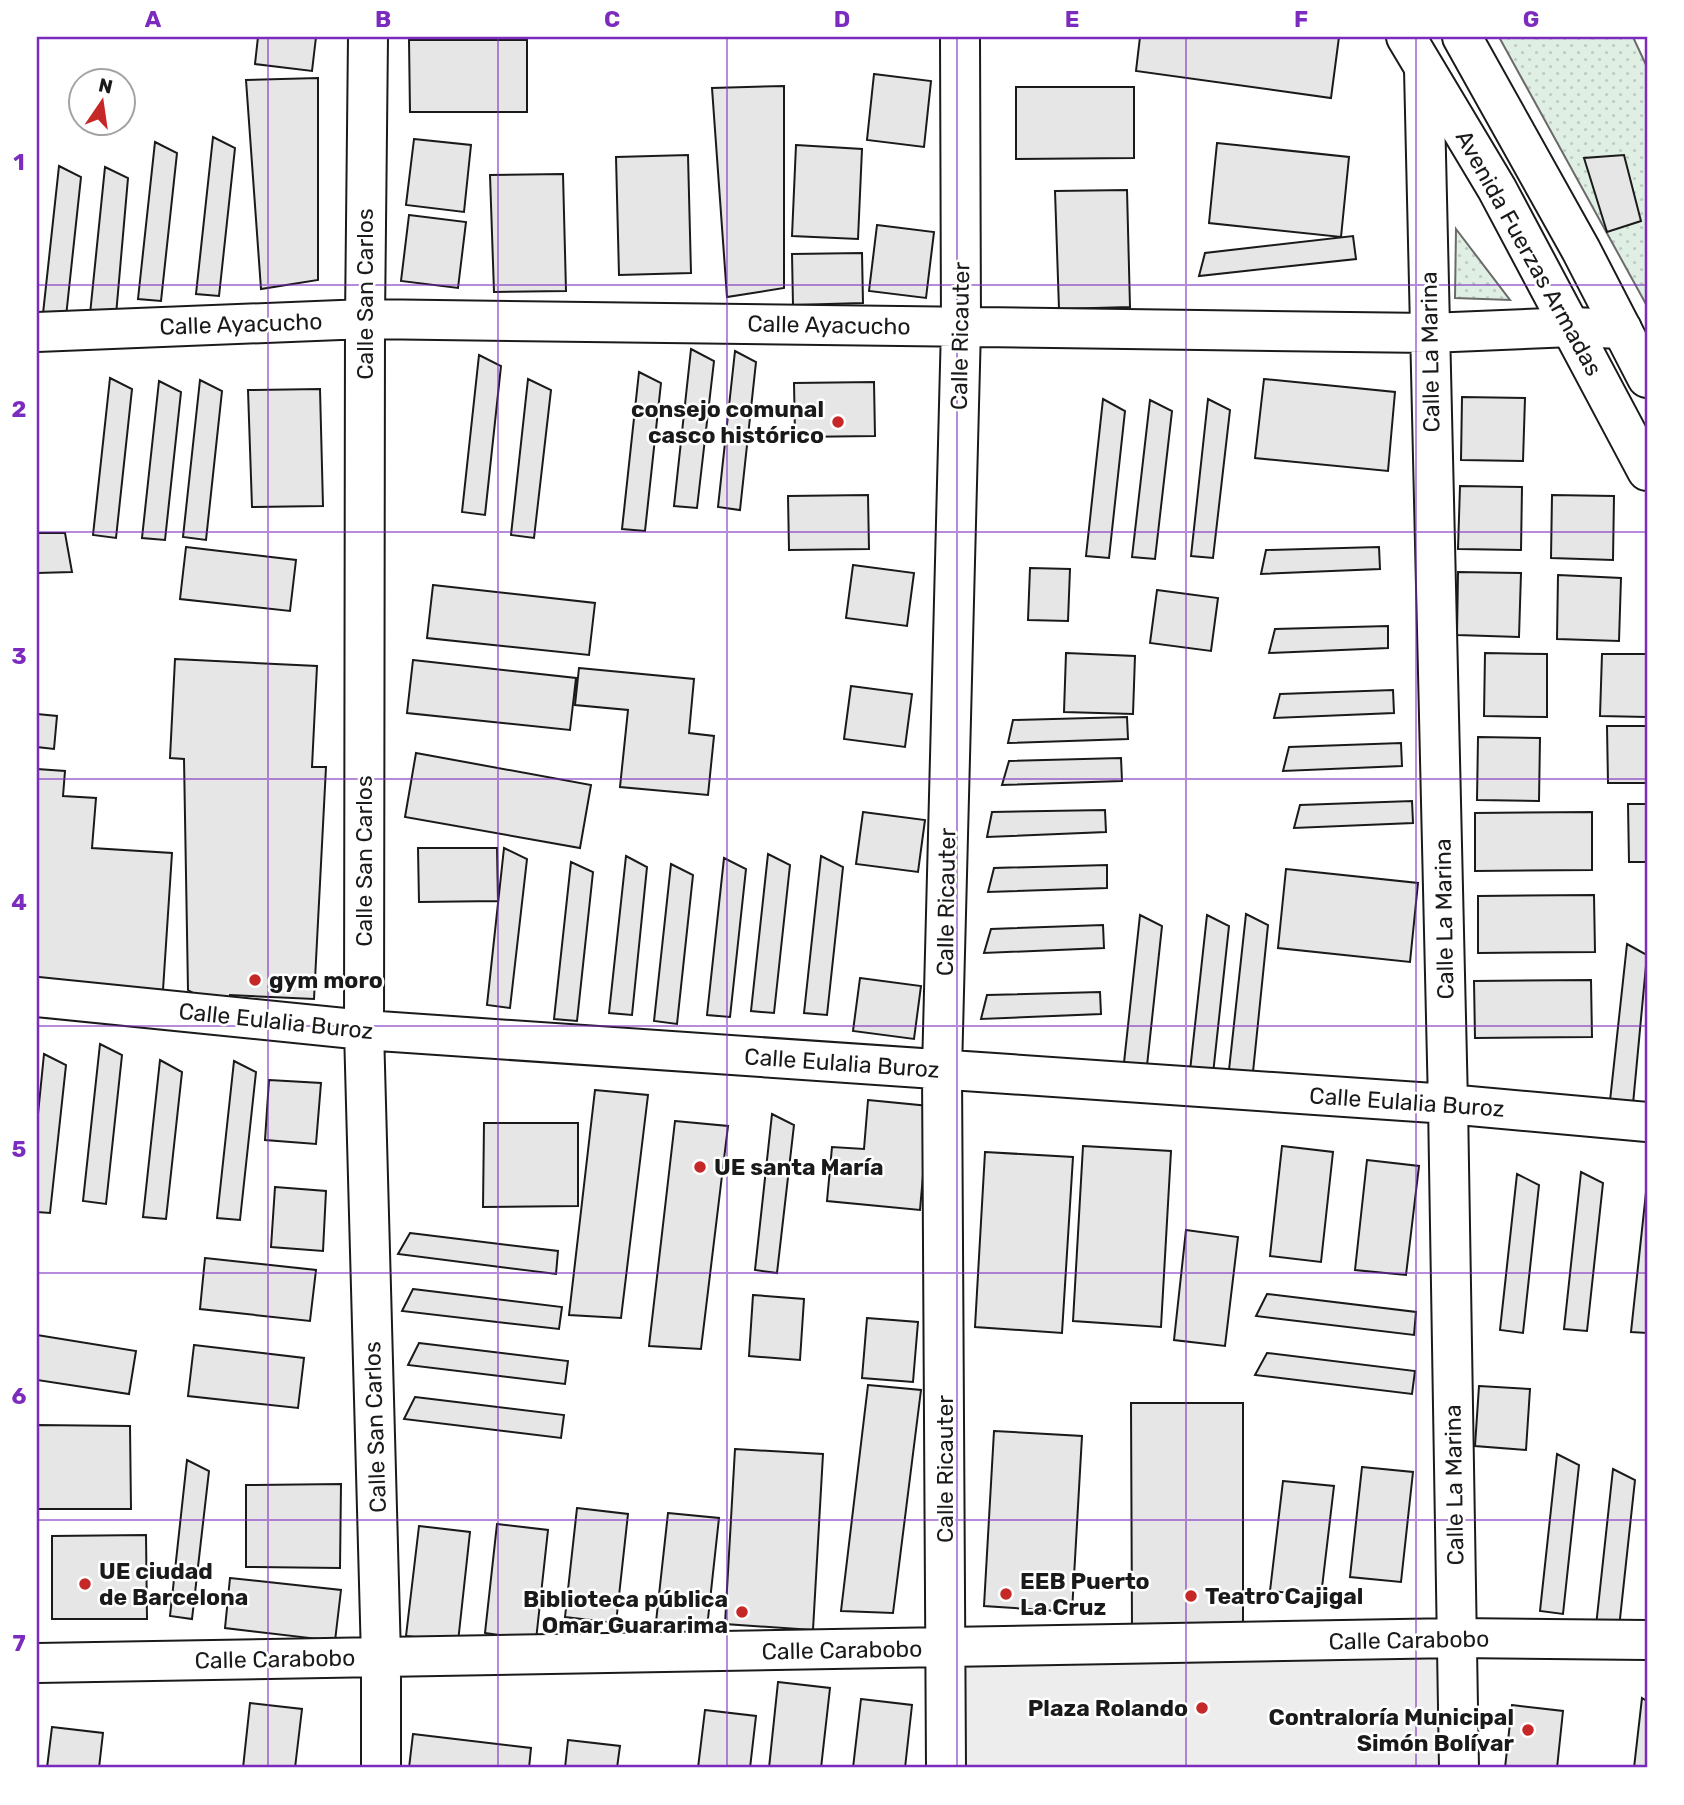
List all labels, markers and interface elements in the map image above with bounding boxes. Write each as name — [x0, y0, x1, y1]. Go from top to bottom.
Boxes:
text: A — [145, 5, 162, 33]
text: B — [375, 5, 391, 33]
text: C — [604, 5, 620, 33]
text: D — [834, 5, 850, 33]
text: E — [1065, 5, 1079, 33]
text: F — [1294, 5, 1308, 33]
text: G — [1523, 5, 1539, 33]
north arrow — [66, 66, 136, 136]
text: N — [96, 73, 115, 99]
street label: Avenida Fuerzas Armadas — [1450, 125, 1608, 381]
text: 1 — [13, 148, 25, 176]
street label: Calle San Carlos — [351, 208, 379, 380]
street label: Calle Ricauter — [945, 261, 975, 410]
street label: Calle La Marina — [1415, 271, 1445, 433]
street label: Calle Ayacucho — [159, 307, 323, 341]
street label: Calle Ayacucho — [747, 310, 911, 340]
text: 2 — [12, 395, 26, 423]
place label: consejo comunal casco histórico — [631, 395, 824, 449]
marker: consejo comunal casco histórico — [830, 414, 846, 430]
text: 3 — [11, 642, 27, 670]
street label: Calle San Carlos — [350, 775, 378, 947]
street label: Calle Ricauter — [931, 827, 961, 976]
street label: Calle La Marina — [1429, 838, 1459, 1000]
text: 4 — [11, 888, 27, 916]
place label: gym moro — [269, 966, 383, 994]
marker: gym moro — [247, 972, 263, 988]
street label: Calle Eulalia Buroz — [177, 997, 375, 1045]
street label: Calle Eulalia Buroz — [743, 1042, 941, 1084]
street label: Calle Eulalia Buroz — [1308, 1081, 1506, 1123]
text: 5 — [12, 1135, 27, 1163]
place label: UE santa María — [714, 1153, 884, 1181]
marker: UE santa María — [692, 1159, 708, 1175]
street label: Calle San Carlos — [358, 1341, 392, 1513]
text: 6 — [12, 1382, 27, 1410]
street label: Calle Ricauter — [931, 1395, 959, 1543]
street label: Calle La Marina — [1439, 1404, 1469, 1566]
place label: UE ciudad de Barcelona — [99, 1557, 248, 1611]
place label: EEB Puerto La Cruz — [1020, 1567, 1150, 1621]
marker: UE ciudad de Barcelona — [77, 1576, 93, 1592]
place label: Teatro Cajigal — [1205, 1582, 1363, 1610]
place label: Biblioteca pública Omar Guararima — [523, 1585, 728, 1639]
marker: EEB Puerto La Cruz — [998, 1586, 1014, 1602]
marker: Teatro Cajigal — [1183, 1588, 1199, 1604]
marker: Biblioteca pública Omar Guararima — [734, 1604, 750, 1620]
street label: Calle Carabobo — [1328, 1625, 1490, 1655]
text: 7 — [12, 1629, 26, 1657]
street label: Calle Carabobo — [761, 1635, 923, 1665]
street label: Calle Carabobo — [194, 1644, 356, 1674]
place label: Plaza Rolando — [1028, 1694, 1188, 1722]
marker: Plaza Rolando — [1194, 1700, 1210, 1716]
place label: Contraloría Municipal Simón Bolívar — [1269, 1703, 1515, 1757]
marker: Contraloría Municipal Simón Bolívar — [1520, 1722, 1536, 1738]

